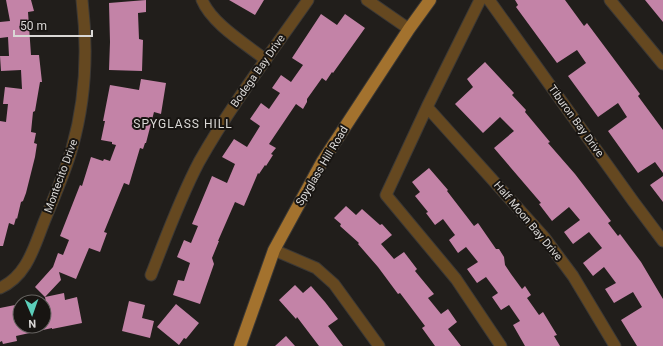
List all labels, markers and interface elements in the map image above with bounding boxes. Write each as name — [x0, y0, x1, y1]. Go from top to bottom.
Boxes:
scale bar — [14, 12, 92, 38]
text: 50 m — [20, 19, 47, 33]
street label: Bodega Bay Drive — [228, 32, 288, 110]
street label: Tiburon Bay Drive — [546, 83, 607, 160]
district label: SPYGLASS HILL — [133, 117, 233, 131]
street label: Spyglass Hill Road — [293, 124, 351, 208]
street label: Montecito Drive — [42, 137, 80, 214]
street label: Half Moon Bay Drive — [491, 179, 565, 263]
north arrow — [12, 294, 52, 334]
text: N — [28, 317, 36, 330]

